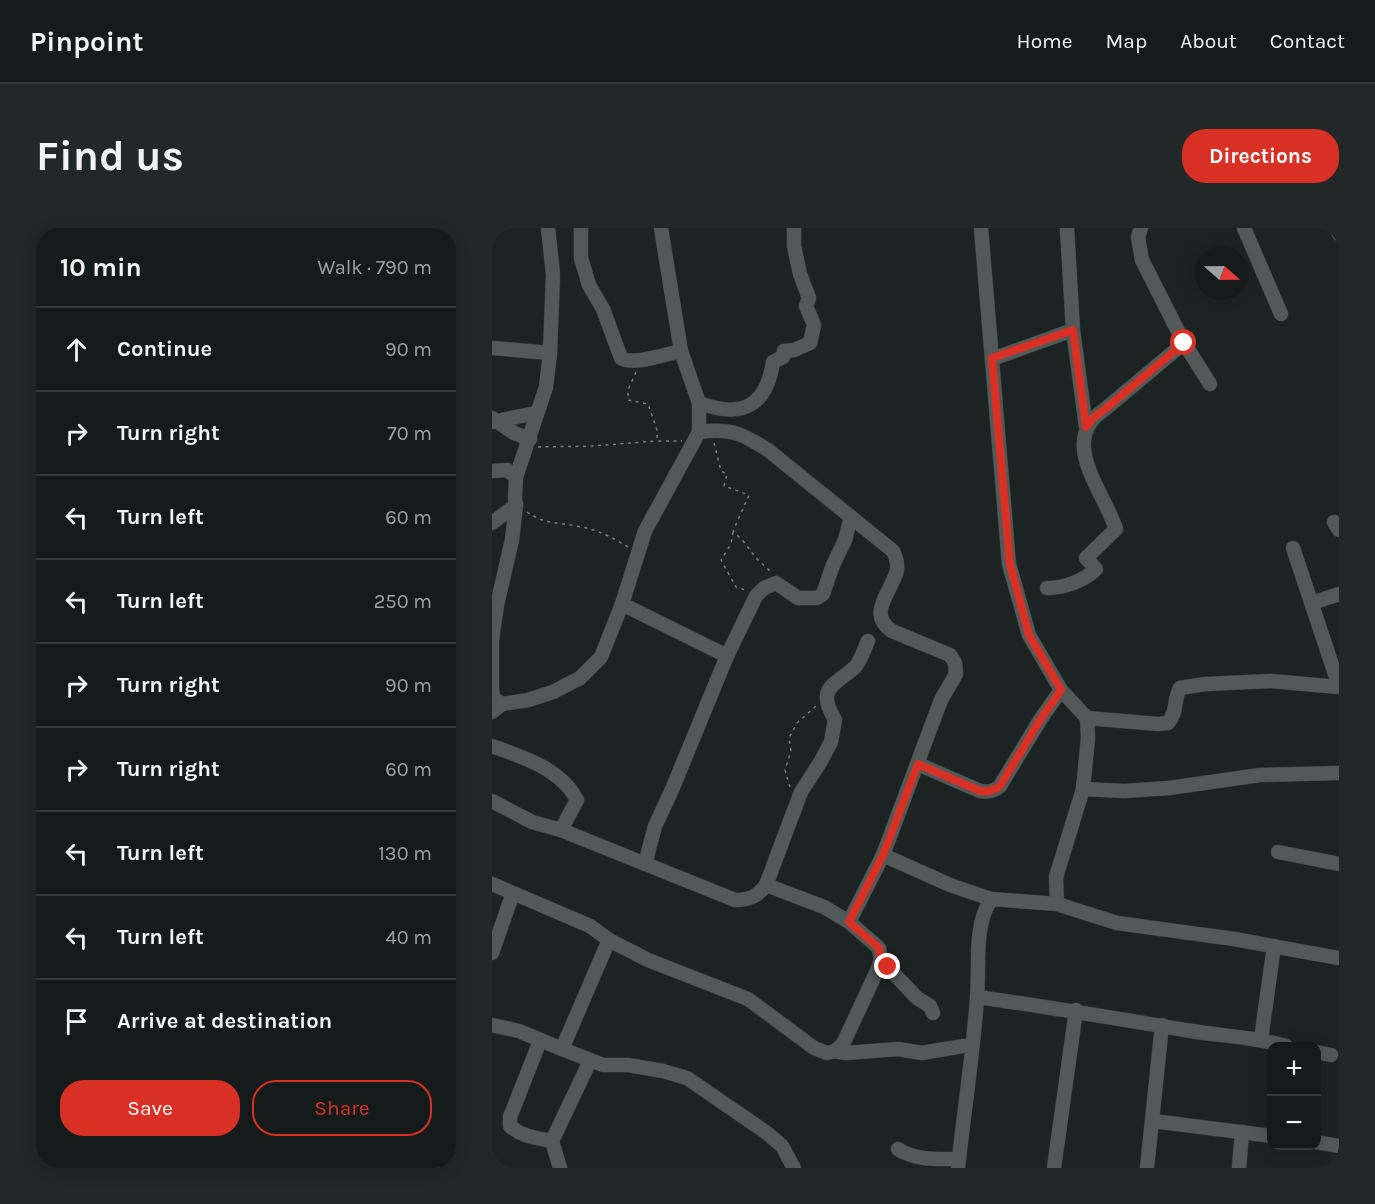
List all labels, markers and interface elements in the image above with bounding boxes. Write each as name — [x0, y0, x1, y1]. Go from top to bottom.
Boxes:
text: Pinpoint — [30, 25, 143, 58]
text: Home — [1017, 29, 1073, 53]
text: Map — [1106, 29, 1147, 53]
text: About — [1180, 29, 1237, 53]
text: Contact — [1270, 29, 1345, 53]
button: Directions — [1182, 129, 1339, 183]
text: Find us — [36, 131, 184, 181]
north arrow — [1195, 246, 1249, 300]
text: 10 min — [60, 252, 142, 283]
text: Walk · 790 m — [317, 256, 432, 279]
route start — [1170, 329, 1196, 355]
icon: ahead — [60, 333, 93, 366]
text: Continue — [117, 336, 212, 362]
text: 90 m — [385, 338, 432, 361]
icon: right — [60, 417, 93, 450]
text: Turn right — [117, 420, 220, 446]
text: 70 m — [387, 422, 432, 445]
icon: left — [60, 501, 93, 534]
text: Turn left — [117, 504, 204, 530]
text: 60 m — [385, 506, 432, 529]
icon: left — [60, 585, 93, 618]
text: Turn left — [117, 588, 204, 614]
text: 250 m — [374, 590, 432, 613]
icon: right — [60, 669, 93, 702]
text: Turn right — [117, 672, 220, 698]
text: 90 m — [385, 674, 432, 697]
icon: right — [60, 753, 93, 786]
text: Turn right — [117, 756, 220, 782]
text: 60 m — [385, 758, 432, 781]
icon: left — [60, 837, 93, 870]
text: Turn left — [117, 840, 204, 866]
text: 130 m — [378, 842, 432, 865]
icon: left — [60, 921, 93, 954]
text: Turn left — [117, 924, 204, 950]
text: 40 m — [386, 926, 432, 949]
route end — [874, 953, 900, 979]
icon: arrive — [60, 1005, 93, 1038]
text: Arrive at destination — [117, 1008, 332, 1034]
map controls — [1267, 1042, 1321, 1150]
button: + — [1267, 1042, 1321, 1096]
button: Save — [60, 1080, 240, 1136]
button: Share — [252, 1080, 432, 1136]
button: − — [1267, 1096, 1321, 1150]

